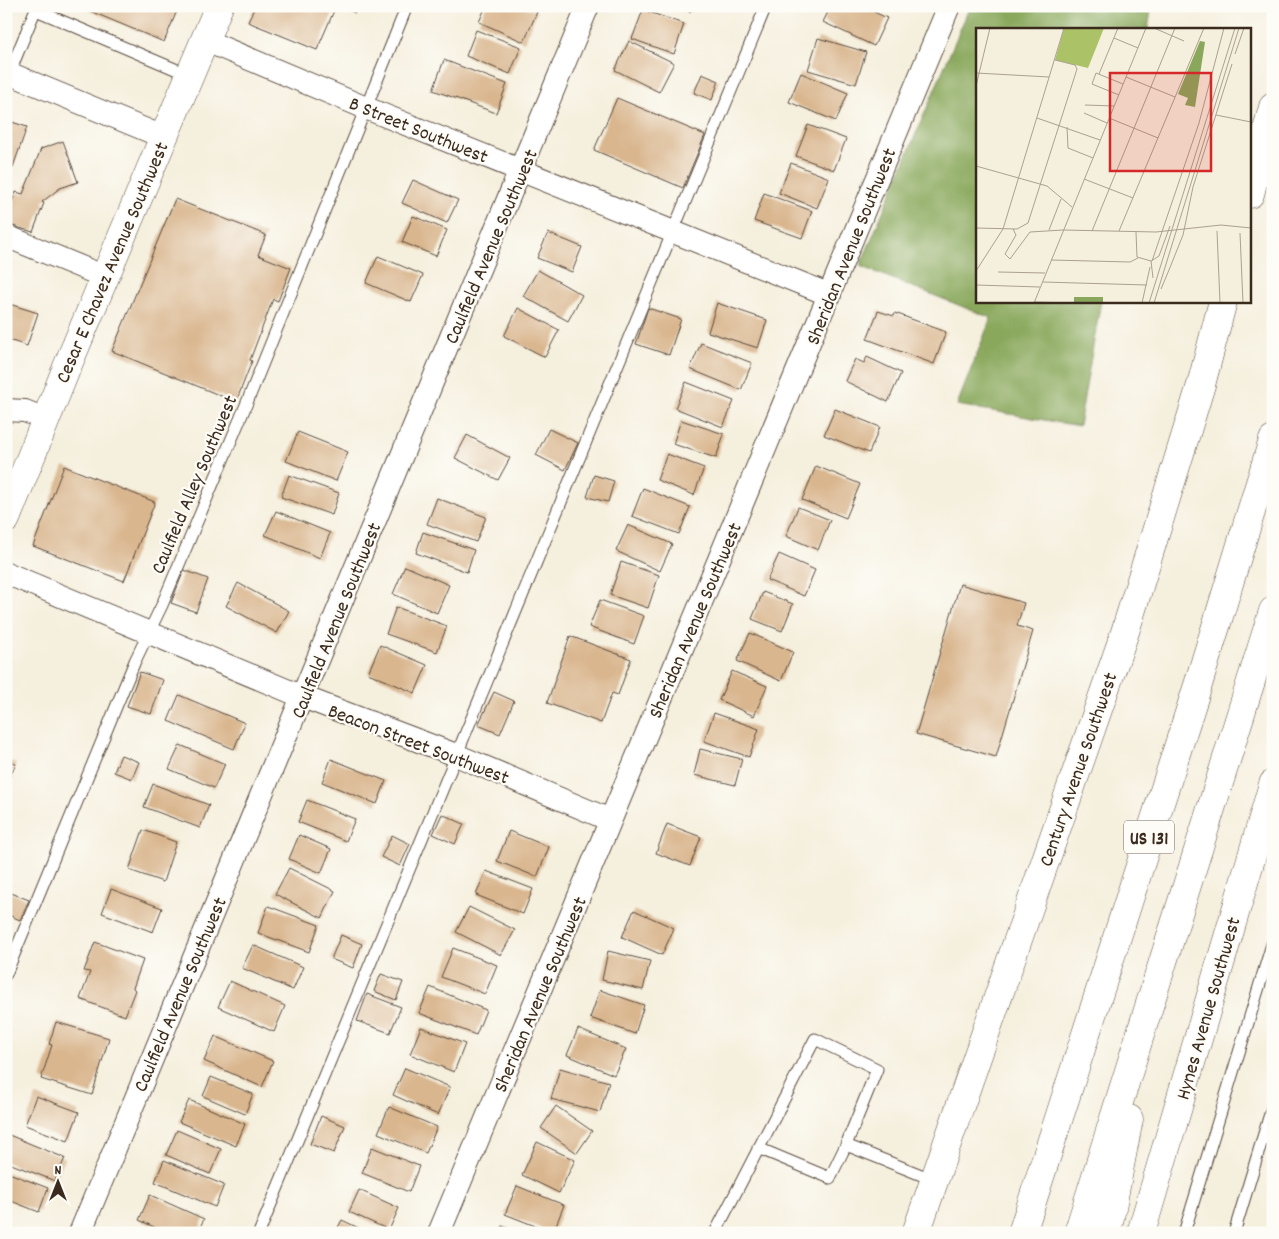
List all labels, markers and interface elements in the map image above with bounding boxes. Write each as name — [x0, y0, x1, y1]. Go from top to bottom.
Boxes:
inset map — [976, 28, 1252, 302]
street label: B Street Southwest — [344, 91, 492, 172]
street label: Cesar E Chavez Avenue Southwest — [50, 138, 177, 388]
street label: Sheridan Avenue Southwest — [800, 144, 905, 350]
street label: Caulfield Avenue Southwest — [439, 145, 546, 349]
street label: Caulfield Alley Southwest — [145, 391, 246, 579]
street label: Caulfield Avenue Southwest — [286, 519, 390, 723]
street label: Sheridan Avenue Southwest — [643, 519, 751, 723]
street label: Century Avenue Southwest — [1033, 669, 1126, 871]
street label: Beacon Street Southwest — [323, 698, 513, 793]
road number: US 131 — [1124, 820, 1174, 854]
street label: Caulfield Avenue Southwest — [128, 893, 235, 1097]
street label: Sheridan Avenue Southwest — [488, 893, 596, 1097]
street label: Hynes Avenue Southwest — [1170, 914, 1249, 1104]
north arrow — [32, 1156, 82, 1206]
text: N — [55, 1161, 62, 1181]

